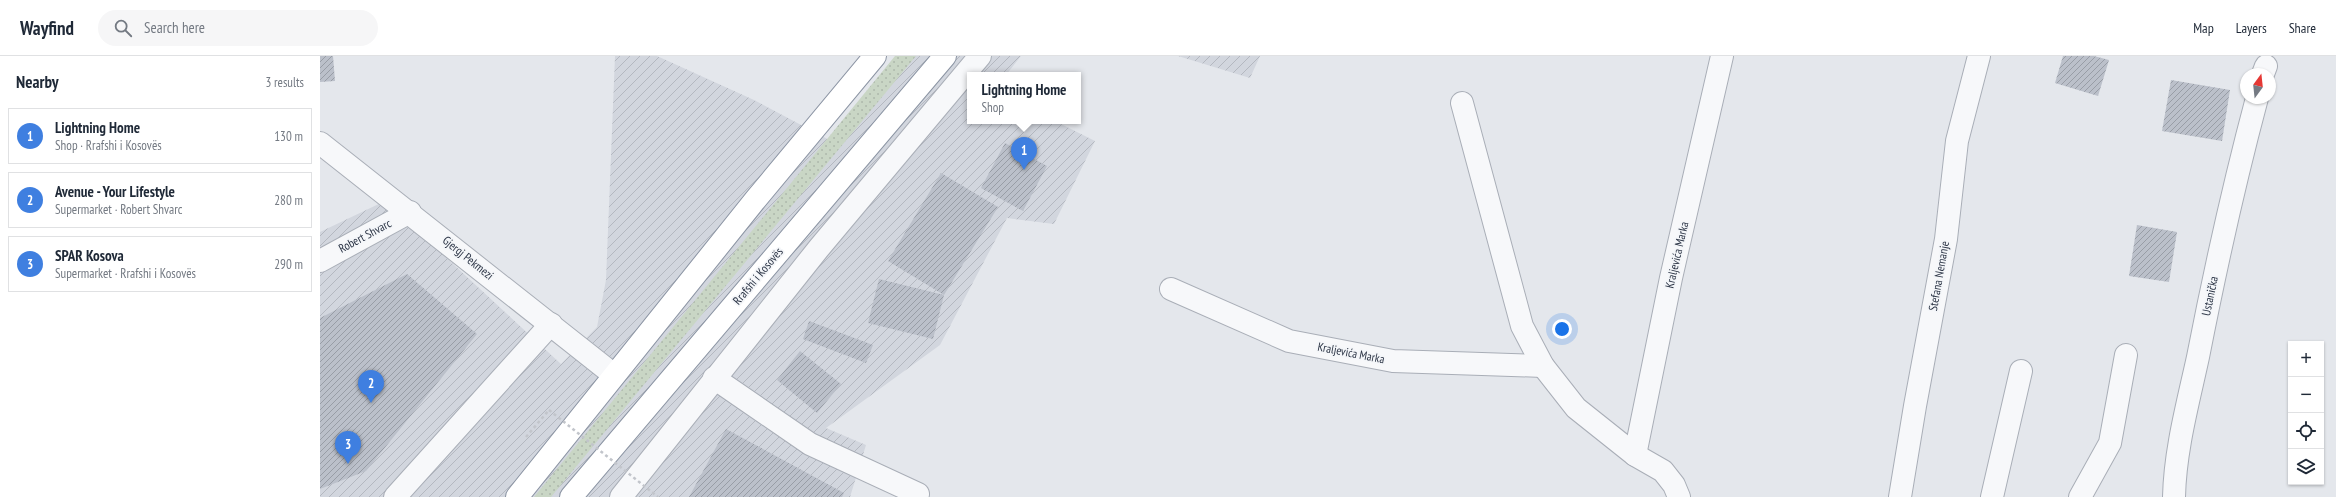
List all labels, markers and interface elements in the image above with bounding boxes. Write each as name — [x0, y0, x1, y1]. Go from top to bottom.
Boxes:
search box — [98, 10, 378, 46]
text: Wayfind — [20, 16, 74, 40]
icon: search — [112, 17, 134, 39]
text: Search here — [144, 18, 205, 37]
text: Map — [2193, 19, 2214, 37]
text: Layers — [2236, 19, 2267, 37]
text: Share — [2289, 19, 2316, 37]
north arrow — [2240, 68, 2276, 104]
text: Nearby — [16, 71, 59, 93]
popup — [967, 72, 1081, 124]
text: 3 results — [265, 74, 304, 91]
text: Lightning Home — [981, 80, 1067, 99]
text: Shop — [981, 99, 1004, 116]
text: Lightning Home — [55, 118, 140, 137]
text: 1 — [27, 128, 33, 145]
text: 130 m — [274, 128, 303, 145]
text: Shop · Rrafshi i Kosovës — [55, 137, 162, 154]
pin: 1 — [1011, 137, 1037, 170]
text: Avenue - Your Lifestyle — [55, 182, 175, 201]
text: 2 — [27, 192, 33, 209]
text: 280 m — [274, 192, 303, 209]
text: Supermarket · Robert Shvarc — [55, 201, 182, 218]
street label: Robert Shvarc — [336, 215, 394, 256]
street label: Kraljevića Marka — [1662, 220, 1692, 290]
street label: Gjergj Pekmezi — [440, 232, 497, 283]
street label: Stefana Nemanje — [1925, 240, 1952, 312]
street label: Rrafshi i Kosovës — [729, 244, 786, 307]
text: SPAR Kosova — [55, 246, 124, 265]
text: 3 — [27, 256, 33, 273]
text: 290 m — [274, 256, 303, 273]
text: Supermarket · Rrafshi i Kosovës — [55, 265, 196, 282]
street label: Ustanička — [2198, 275, 2221, 317]
your location — [1552, 319, 1572, 339]
street label: Kraljevića Marka — [1316, 339, 1386, 366]
map controls — [2288, 341, 2324, 485]
button: + — [2288, 341, 2324, 377]
pin: 2 — [358, 370, 384, 403]
button: − — [2288, 377, 2324, 413]
button: locate — [2288, 413, 2324, 449]
pin: 3 — [335, 431, 361, 464]
button: layers — [2288, 449, 2324, 485]

